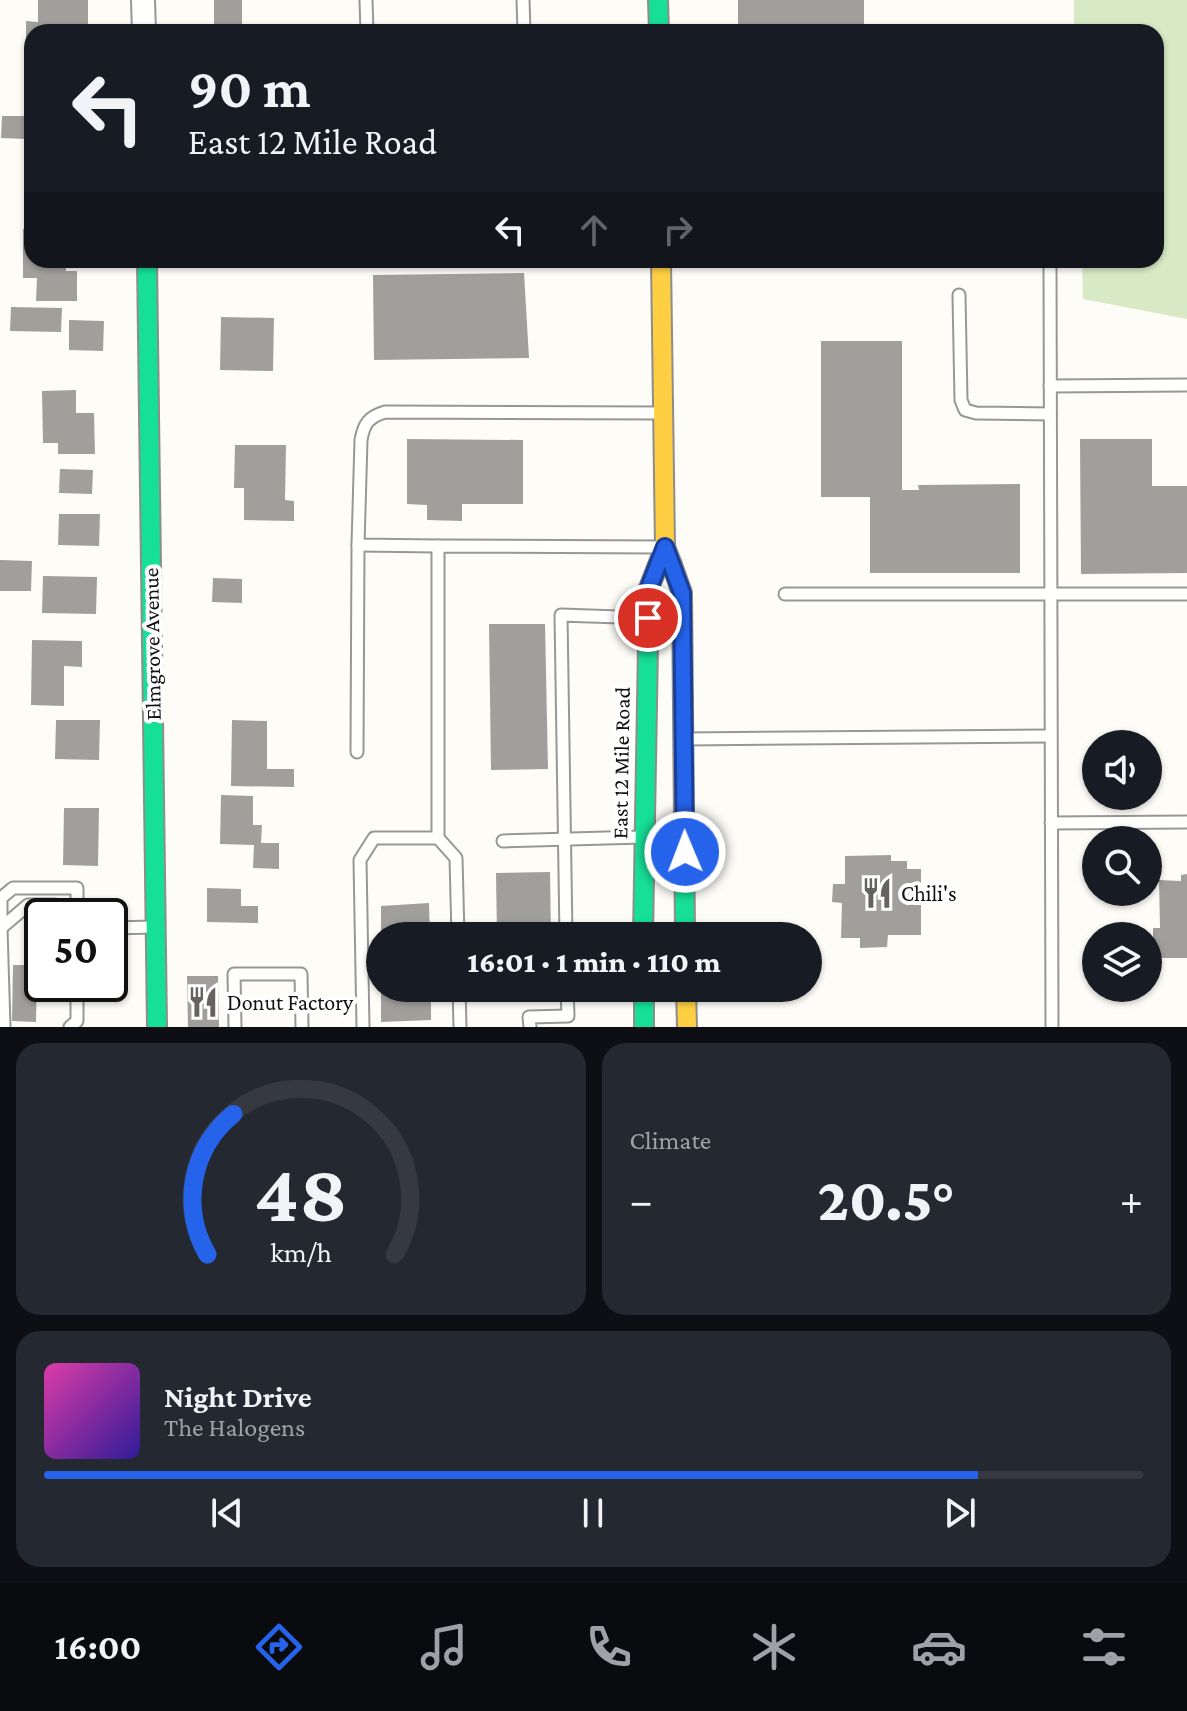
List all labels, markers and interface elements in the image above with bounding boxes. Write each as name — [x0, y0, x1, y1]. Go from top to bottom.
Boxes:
icon: left — [56, 56, 160, 160]
text: 90 m — [188, 57, 311, 119]
text: East 12 Mile Road — [188, 122, 437, 162]
icon: left — [488, 208, 532, 252]
icon: ahead — [572, 208, 616, 252]
icon: right — [656, 208, 700, 252]
street label: Elmgrove Avenue — [138, 567, 166, 721]
pin — [614, 584, 682, 652]
icon: arrive — [626, 596, 670, 640]
street label: East 12 Mile Road — [607, 686, 635, 839]
map controls — [1082, 730, 1162, 1002]
button: sound — [1082, 730, 1162, 810]
position arrow — [643, 810, 727, 894]
button: search — [1082, 826, 1162, 906]
restaurant icon: Chili's — [860, 876, 894, 910]
place label: Chili's — [901, 881, 957, 906]
speed limit sign: 50 — [24, 898, 128, 1002]
button: layers — [1082, 922, 1162, 1002]
text: 16:01 · 1 min · 110 m — [467, 945, 721, 978]
restaurant icon: Donut Factory — [186, 985, 220, 1019]
place label: Donut Factory — [227, 990, 354, 1015]
text: Climate — [630, 1126, 711, 1155]
text: 48 — [254, 1146, 347, 1239]
text: 20.5° — [817, 1166, 955, 1233]
text: − — [630, 1176, 653, 1224]
text: + — [1120, 1176, 1143, 1224]
text: km/h — [270, 1236, 332, 1268]
text: Night Drive — [164, 1380, 312, 1413]
text: The Halogens — [164, 1413, 305, 1442]
icon: previous — [205, 1491, 249, 1535]
icon: pause — [571, 1491, 615, 1535]
icon: next — [938, 1491, 982, 1535]
icon: directions — [251, 1619, 307, 1675]
icon: music — [416, 1619, 472, 1675]
icon: phone — [581, 1619, 637, 1675]
icon: climate — [746, 1619, 802, 1675]
icon: car — [911, 1619, 967, 1675]
icon: filters — [1076, 1619, 1132, 1675]
text: 16:00 — [55, 1627, 141, 1667]

